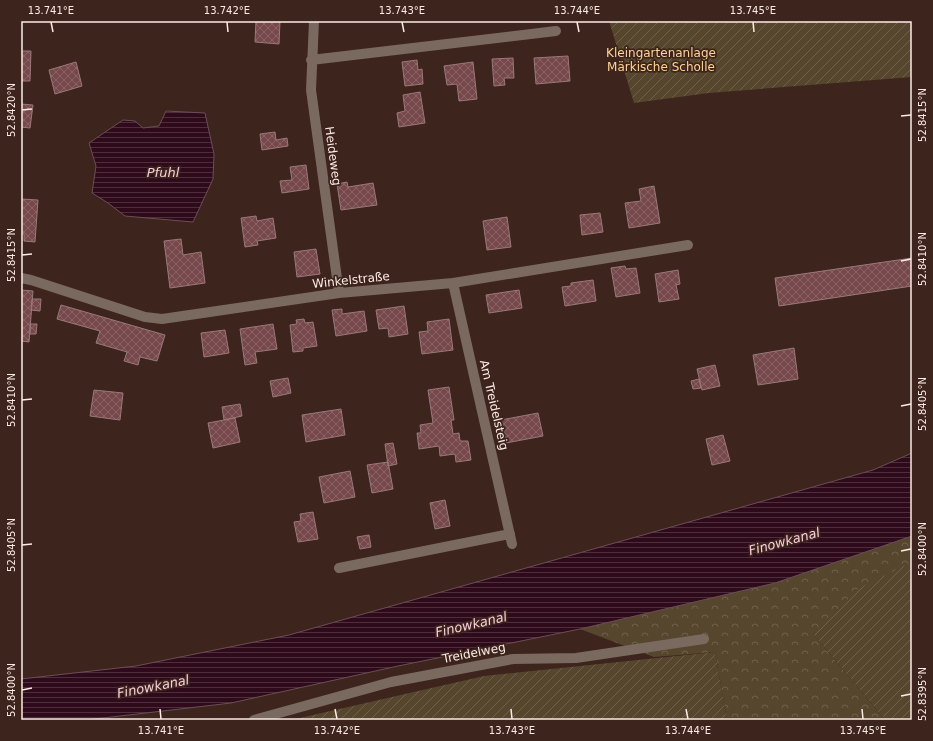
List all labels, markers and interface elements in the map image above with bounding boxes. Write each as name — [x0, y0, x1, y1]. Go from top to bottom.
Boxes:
text: 13.741°E — [28, 5, 74, 16]
text: 13.742°E — [204, 5, 250, 16]
text: 13.743°E — [379, 5, 425, 16]
text: 13.744°E — [554, 5, 600, 16]
text: 13.745°E — [730, 5, 776, 16]
park label: Kleingartenanlage Märkische Scholle — [606, 46, 716, 74]
text: 52.8420°N — [6, 83, 17, 137]
text: 52.8415°N — [917, 88, 928, 142]
street label: Heideweg — [322, 126, 344, 186]
water label: Pfuhl — [147, 165, 180, 180]
text: 52.8415°N — [6, 228, 17, 282]
text: 52.8410°N — [917, 232, 928, 286]
street label: Winkelstraße — [311, 269, 391, 291]
street label: Am Treidelsteig — [477, 358, 511, 452]
text: 52.8410°N — [6, 373, 17, 427]
text: 52.8405°N — [917, 377, 928, 431]
text: 52.8405°N — [6, 518, 17, 572]
text: 52.8400°N — [917, 522, 928, 576]
water label: Finowkanal — [747, 525, 822, 558]
water label: Finowkanal — [434, 609, 509, 640]
street label: Treidelweg — [440, 640, 507, 666]
text: 52.8400°N — [6, 663, 17, 717]
text: 52.8395°N — [917, 667, 928, 721]
water label: Finowkanal — [116, 672, 191, 701]
text: 13.741°E — [138, 725, 184, 736]
text: 13.742°E — [314, 725, 360, 736]
text: 13.743°E — [489, 725, 535, 736]
text: 13.744°E — [665, 725, 711, 736]
text: 13.745°E — [840, 725, 886, 736]

